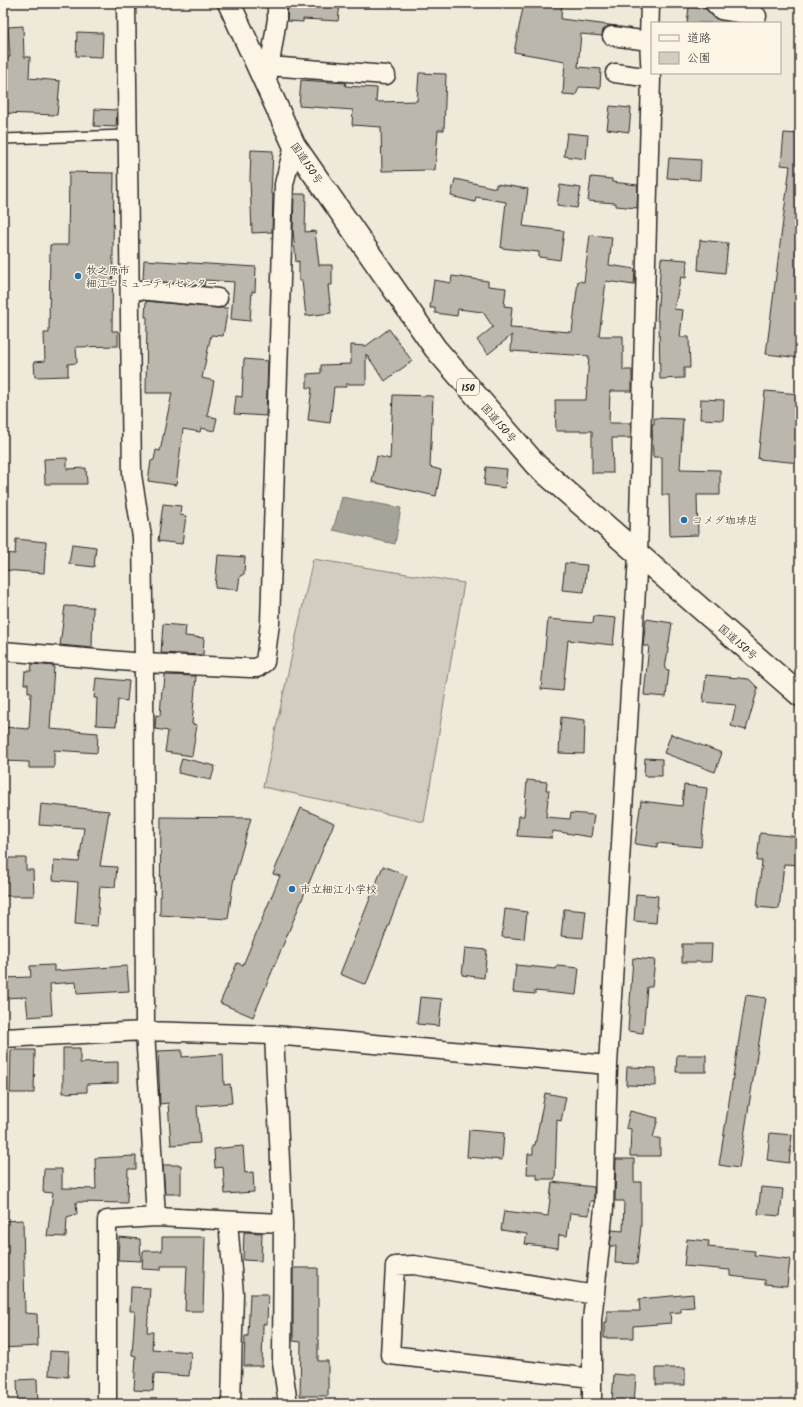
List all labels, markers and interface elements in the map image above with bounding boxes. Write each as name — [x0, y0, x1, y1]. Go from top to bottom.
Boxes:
legend — [651, 22, 781, 74]
text: 道路 — [687, 29, 711, 48]
text: 公園 — [687, 49, 711, 68]
street label: 国道150号 — [285, 139, 327, 188]
place label: 牧之原市 細江コミュニティセンター — [86, 262, 218, 293]
marker: 牧之原市 細江コミュニティセンター — [73, 271, 83, 281]
road number: 150 — [457, 379, 479, 395]
street label: 国道150号 — [476, 400, 521, 448]
place label: コメダ珈琲店 — [692, 512, 758, 530]
marker: コメダ珈琲店 — [679, 515, 689, 525]
street label: 国道150号 — [713, 620, 761, 665]
place label: 市立細江小学校 — [300, 881, 377, 899]
marker: 市立細江小学校 — [287, 884, 297, 894]

